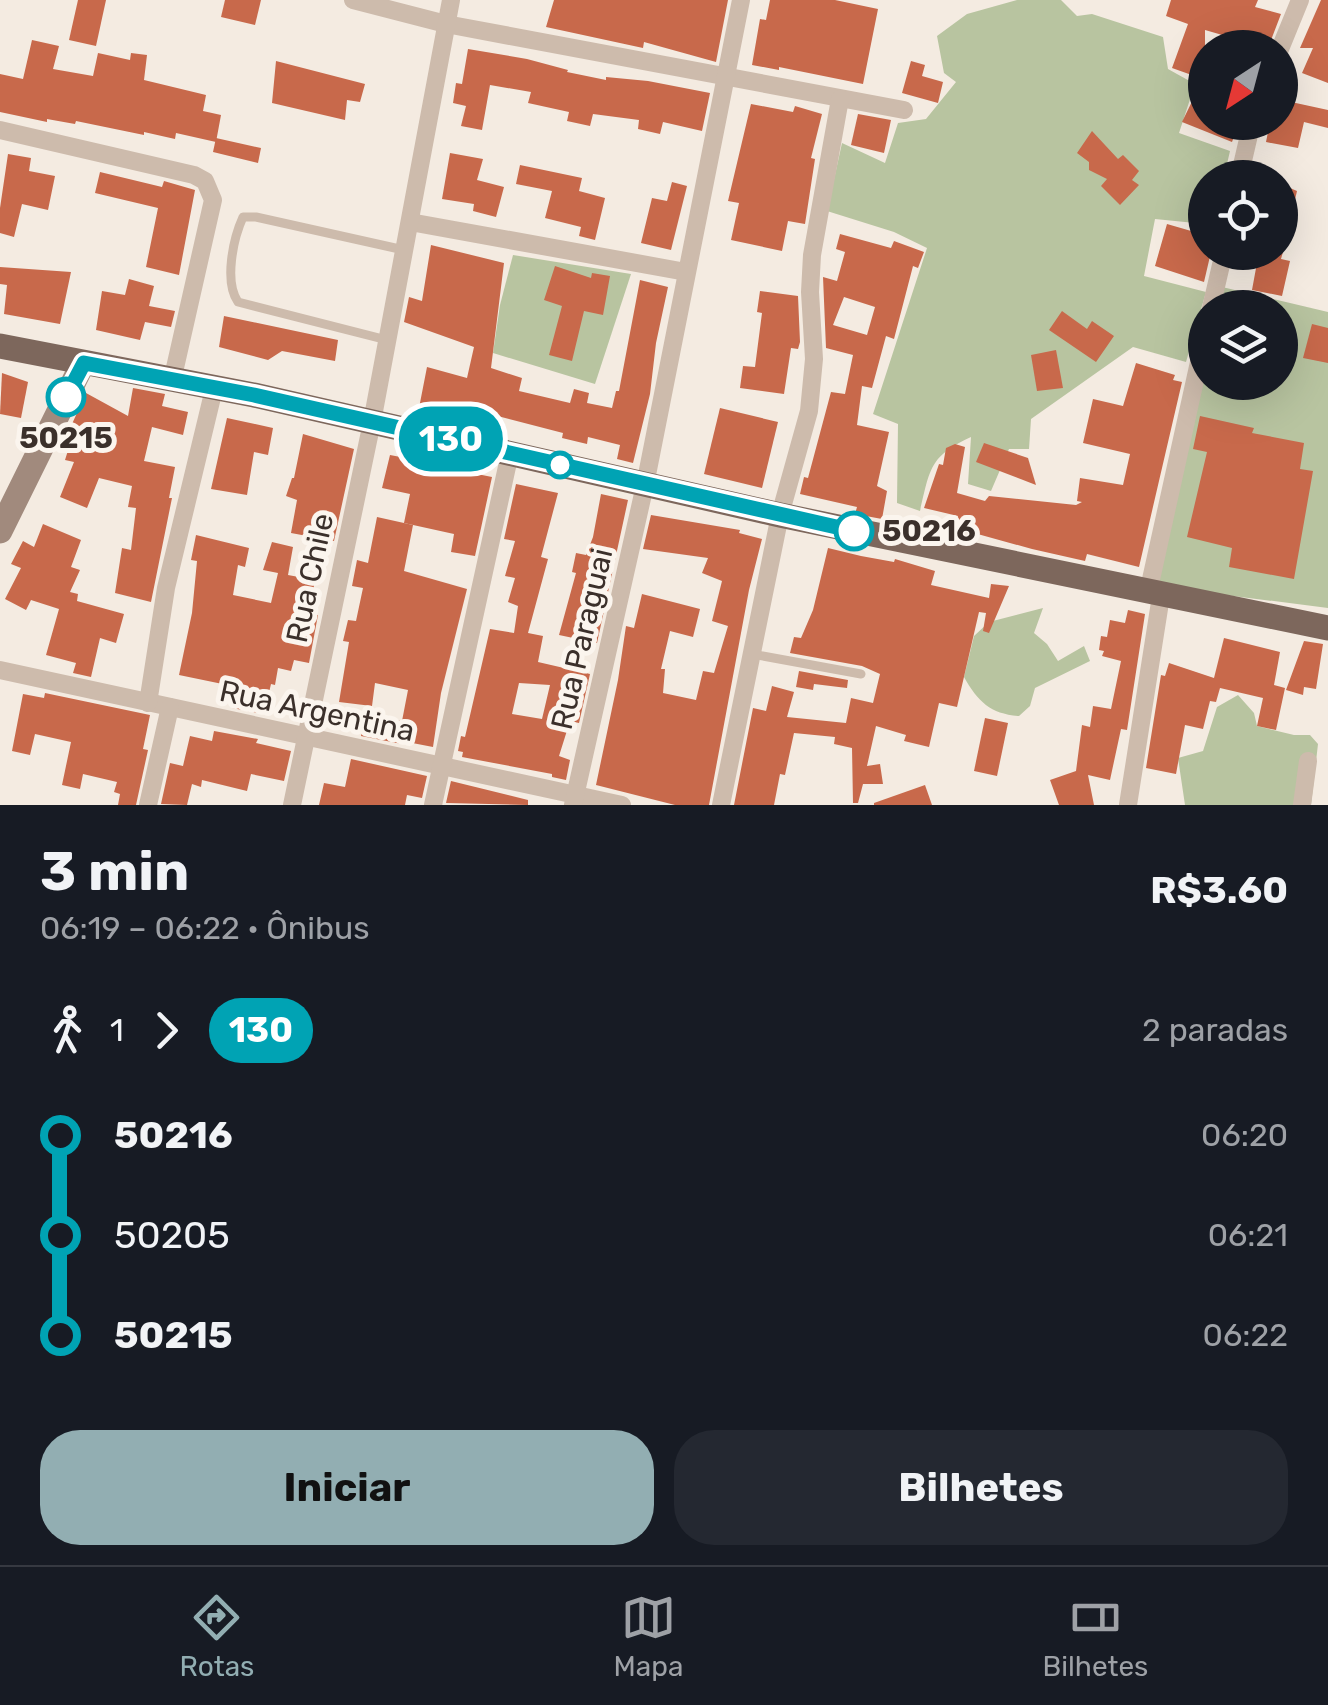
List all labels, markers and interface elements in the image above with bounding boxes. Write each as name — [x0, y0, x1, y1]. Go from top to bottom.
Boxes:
north arrow — [1188, 30, 1298, 140]
map controls — [1188, 30, 1298, 400]
button: locate — [1188, 160, 1298, 270]
button: layers — [1188, 290, 1298, 400]
marker: 50215 — [47, 378, 85, 416]
line badge: 130 — [394, 406, 508, 472]
text: 130 — [419, 418, 483, 460]
place label: 50215 — [19, 420, 113, 456]
unlabelled marker — [547, 452, 573, 478]
street label: Rua Chile — [279, 510, 341, 646]
marker: 50216 — [835, 512, 873, 550]
place label: 50216 — [882, 513, 976, 549]
street label: Rua Paraguai — [544, 545, 620, 733]
street label: Rua Argentina — [216, 673, 418, 749]
text: 3 min — [40, 839, 189, 904]
text: R$3.60 — [1150, 867, 1288, 913]
text: 06:19 – 06:22 · Ônibus — [40, 909, 370, 947]
icon: walk — [40, 1003, 95, 1058]
icon: forward — [139, 1003, 194, 1058]
text: 130 — [229, 1009, 293, 1051]
text: 1 — [110, 1011, 124, 1049]
text: 2 paradas — [1142, 1011, 1288, 1049]
text: 50216 — [114, 1112, 233, 1158]
text: 06:20 — [1201, 1116, 1288, 1154]
text: 50205 — [114, 1212, 230, 1258]
text: 06:21 — [1208, 1216, 1288, 1254]
text: 50215 — [114, 1312, 233, 1358]
text: 06:22 — [1203, 1316, 1288, 1354]
button: Iniciar — [40, 1430, 654, 1545]
button: Bilhetes — [674, 1430, 1288, 1545]
tab: Rotas — [180, 1590, 254, 1683]
tab: Mapa — [614, 1590, 683, 1683]
tab: Bilhetes — [1043, 1590, 1148, 1683]

